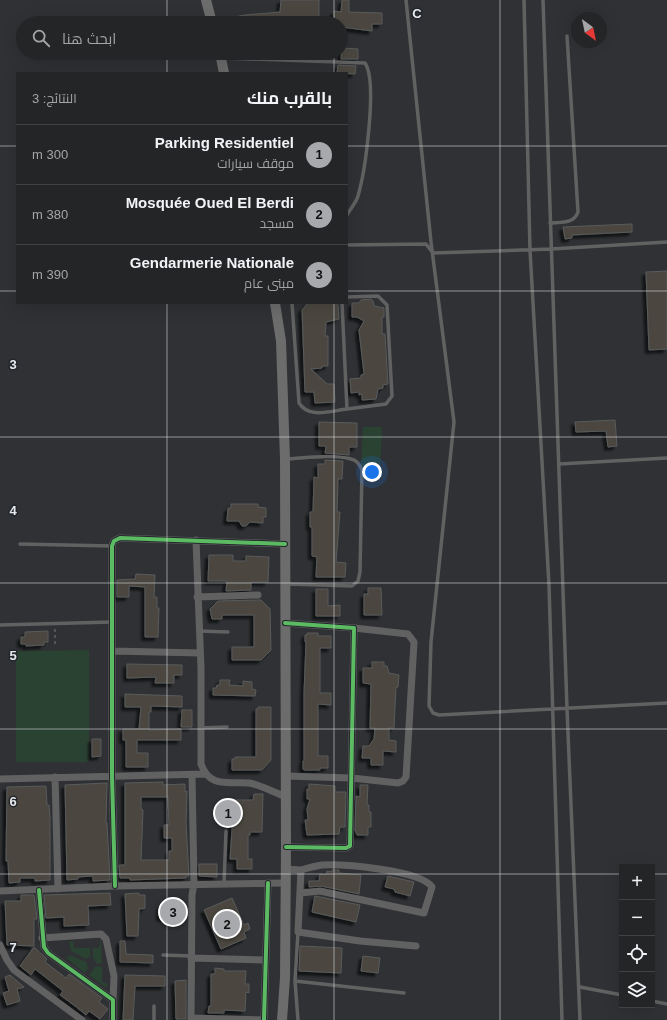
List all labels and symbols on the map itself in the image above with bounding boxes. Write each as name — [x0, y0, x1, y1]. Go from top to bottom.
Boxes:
text: C — [412, 6, 422, 21]
north arrow — [571, 12, 607, 48]
text: 3 — [9, 357, 17, 372]
your location — [362, 462, 382, 482]
text: 4 — [9, 503, 17, 518]
text: 5 — [9, 648, 17, 663]
text: 6 — [9, 794, 17, 809]
pin: 1 — [215, 798, 241, 828]
pin: 3 — [160, 897, 186, 927]
pin: 2 — [214, 909, 240, 939]
text: 7 — [9, 940, 17, 955]

